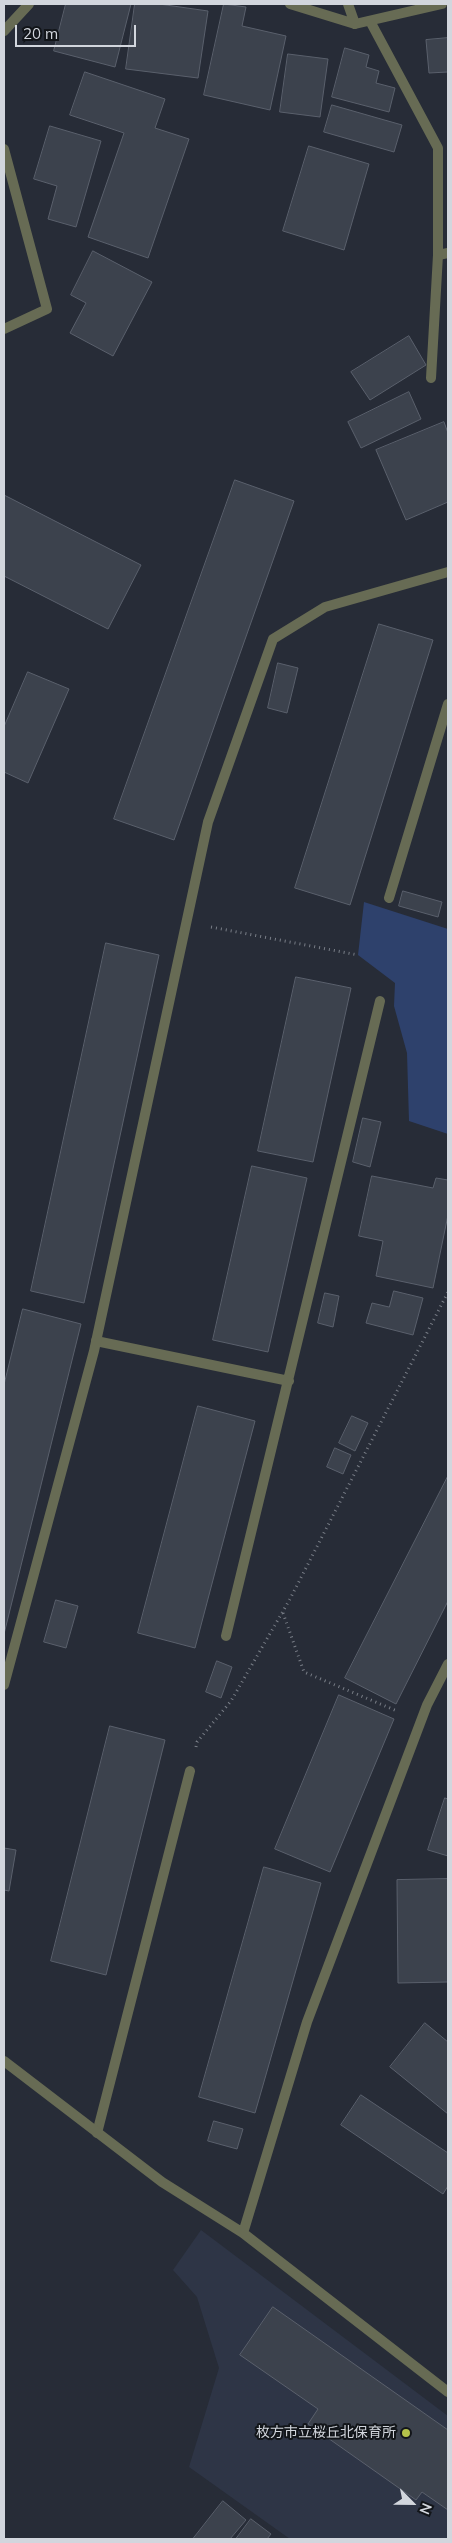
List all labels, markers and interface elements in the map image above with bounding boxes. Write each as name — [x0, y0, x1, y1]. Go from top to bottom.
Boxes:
scale bar — [18, 15, 139, 47]
text: 20 m — [23, 24, 58, 43]
place label: 枚方市立桜丘北保育所 — [256, 2425, 396, 2441]
marker: 枚方市立桜丘北保育所 — [400, 2427, 412, 2439]
north arrow — [387, 2478, 437, 2528]
text: N — [415, 2500, 436, 2517]

